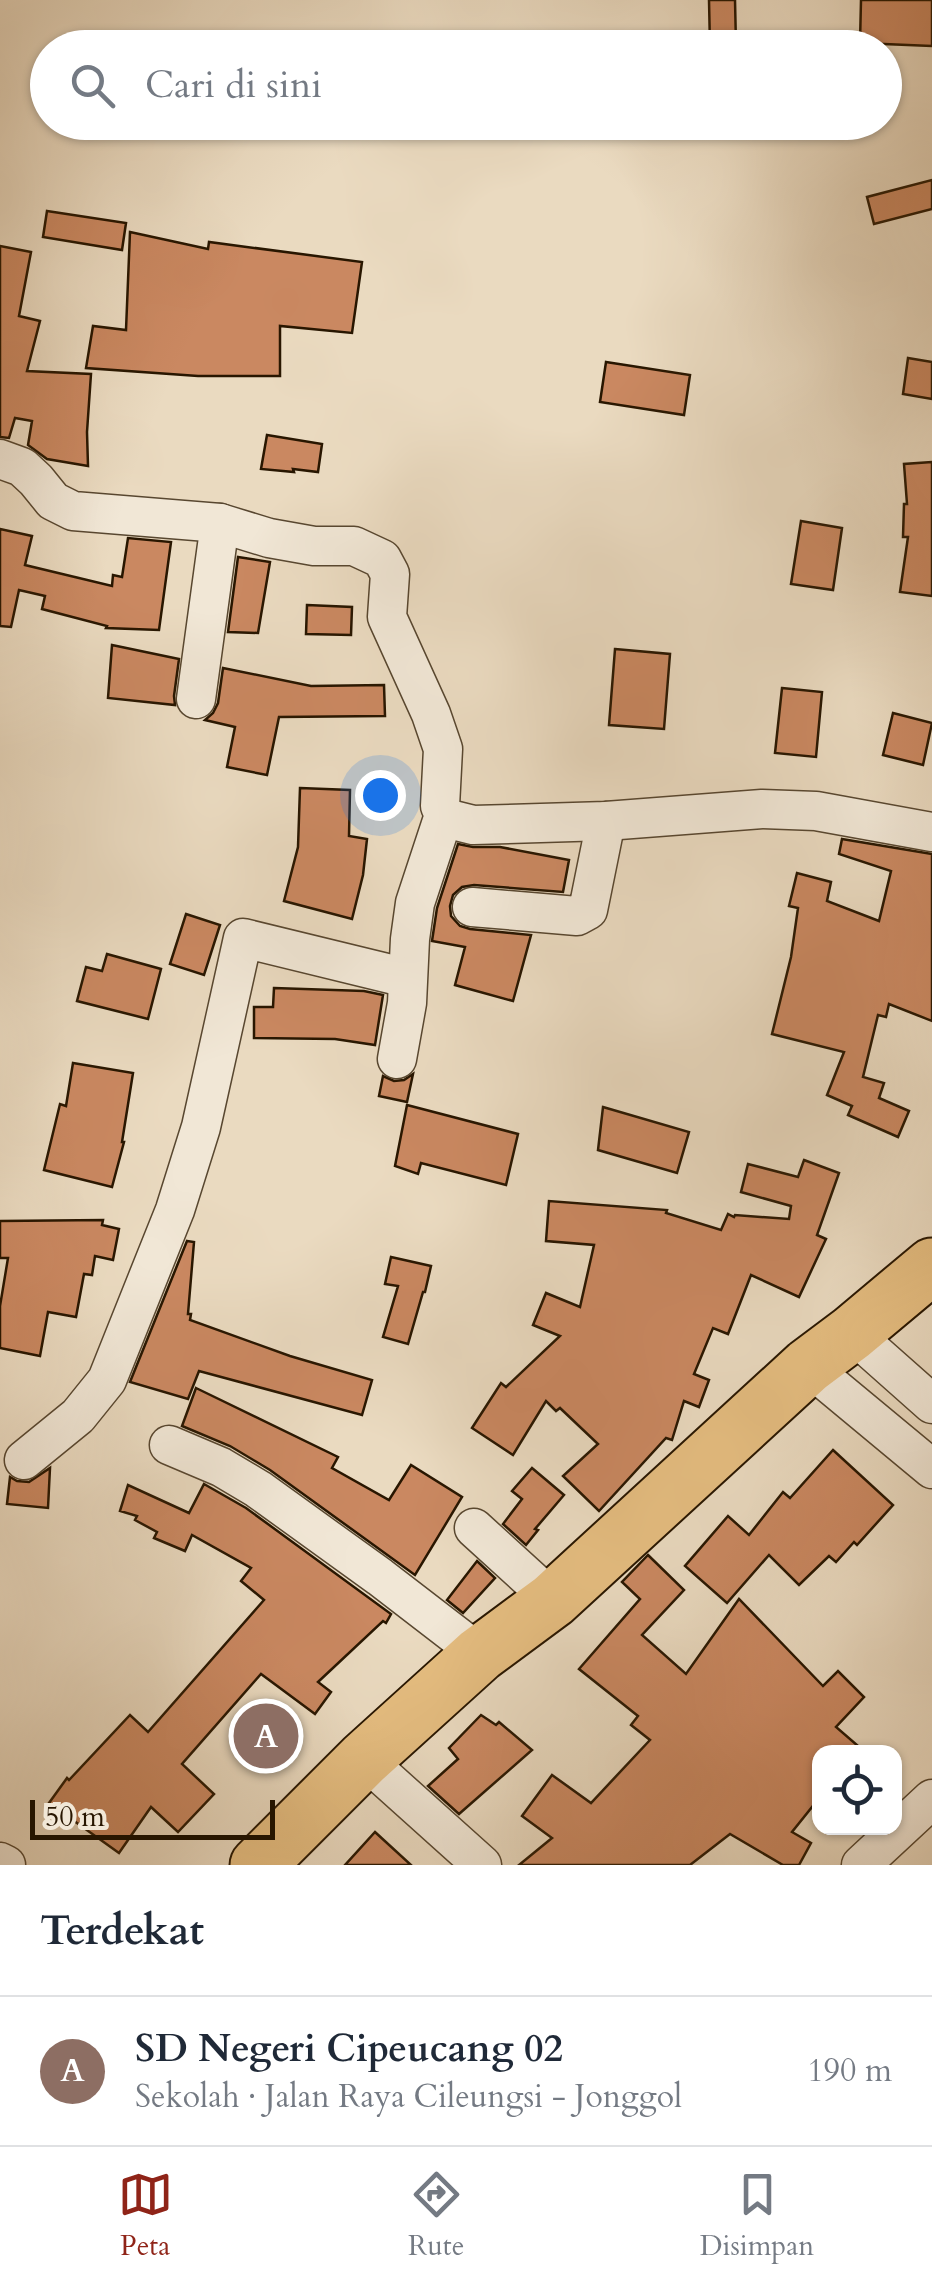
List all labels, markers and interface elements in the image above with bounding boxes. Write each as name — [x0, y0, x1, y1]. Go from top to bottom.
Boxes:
search box — [30, 30, 902, 140]
icon: search — [65, 58, 120, 113]
text: Cari di sini — [145, 59, 322, 111]
your location — [355, 770, 406, 821]
pin: A — [234, 1698, 298, 1774]
map controls — [812, 1745, 902, 1835]
button: locate — [812, 1745, 902, 1835]
scale bar — [30, 1795, 275, 1840]
text: 50 m — [45, 1798, 105, 1836]
text: Terdekat — [40, 1902, 204, 1959]
text: SD Negeri Cipeucang 02 — [135, 2023, 563, 2075]
text: A — [60, 2049, 85, 2093]
text: 190 m — [807, 2049, 892, 2093]
text: Sekolah · Jalan Raya Cileungsi - Jonggol — [135, 2075, 682, 2119]
tab: Peta — [118, 2167, 173, 2265]
tab: Rute — [408, 2167, 464, 2265]
tab: Disimpan — [700, 2167, 814, 2265]

